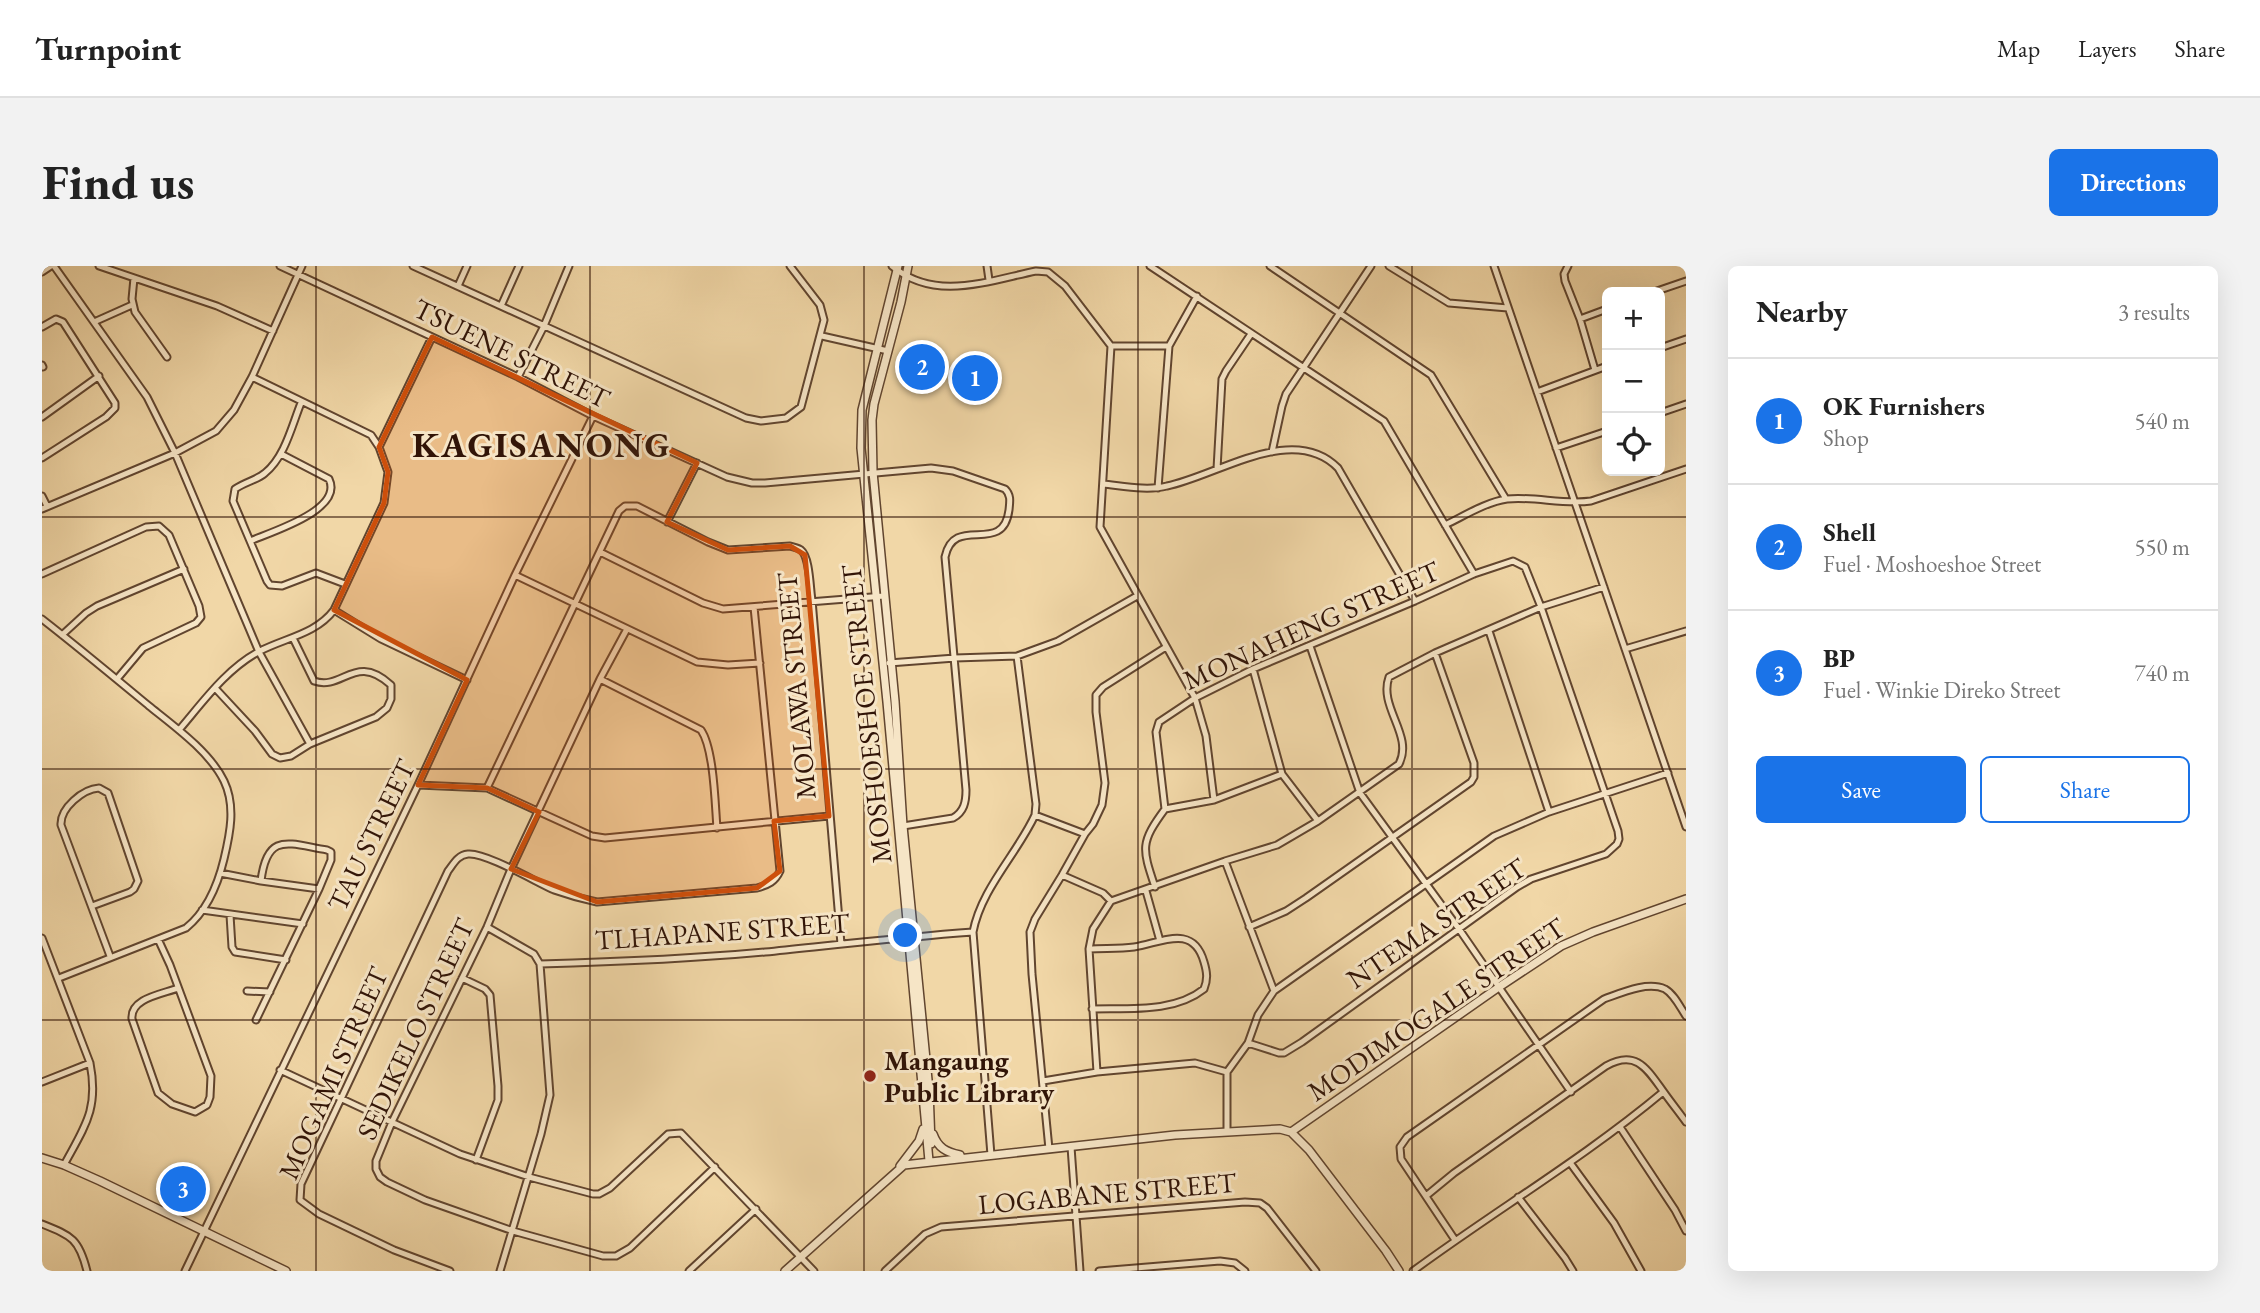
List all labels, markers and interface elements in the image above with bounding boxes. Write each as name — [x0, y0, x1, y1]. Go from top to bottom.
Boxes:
text: Turnpoint — [35, 27, 181, 70]
text: Map — [1997, 33, 2040, 64]
text: Layers — [2078, 33, 2137, 64]
text: Share — [2175, 33, 2225, 64]
button: Directions — [2049, 149, 2218, 216]
text: Find us — [42, 150, 194, 214]
map controls — [1602, 287, 1665, 476]
button: + — [1602, 287, 1665, 350]
street label: TSUENE STREET — [408, 290, 616, 416]
text: Nearby — [1756, 292, 1848, 331]
text: 3 results — [2118, 297, 2190, 327]
pin: 2 — [899, 341, 945, 393]
button: − — [1602, 350, 1665, 413]
pin: 1 — [952, 352, 998, 404]
text: OK Furnishers — [1823, 389, 1985, 423]
text: 1 — [1773, 406, 1785, 436]
text: 540 m — [2134, 406, 2190, 436]
button: locate — [1602, 413, 1665, 476]
district label: KAGISANONG — [412, 422, 672, 467]
text: Shop — [1823, 423, 1869, 453]
text: Shell — [1823, 515, 1876, 549]
text: 2 — [1773, 532, 1785, 562]
text: 550 m — [2134, 532, 2190, 562]
text: Fuel · Moshoeshoe Street — [1823, 549, 2041, 579]
street label: MONAHENG STREET — [1177, 552, 1445, 698]
street label: MOSHOESHOE STREET — [832, 563, 900, 865]
street label: MOLAWA STREET — [768, 571, 824, 801]
text: BP — [1823, 641, 1855, 675]
text: 3 — [1773, 658, 1785, 688]
text: 740 m — [2134, 658, 2190, 688]
text: Fuel · Winkie Direko Street — [1823, 675, 2061, 705]
street label: TAU STREET — [319, 753, 423, 917]
button: Save — [1756, 756, 1966, 823]
button: Share — [1980, 756, 2190, 823]
street label: NTEMA STREET — [1339, 850, 1533, 996]
street label: TLHAPANE STREET — [593, 904, 851, 958]
street label: MODIMOGALE STREET — [1300, 909, 1572, 1109]
street label: SEDIKELO STREET — [348, 913, 482, 1145]
your location — [888, 918, 922, 952]
street label: MOGAMI STREET — [270, 961, 396, 1185]
place label: Mangaung Public Library — [884, 1042, 1055, 1110]
marker: Mangaung Public Library — [862, 1068, 878, 1084]
pin: 3 — [160, 1163, 206, 1215]
street label: LOGABANE STREET — [976, 1164, 1238, 1222]

